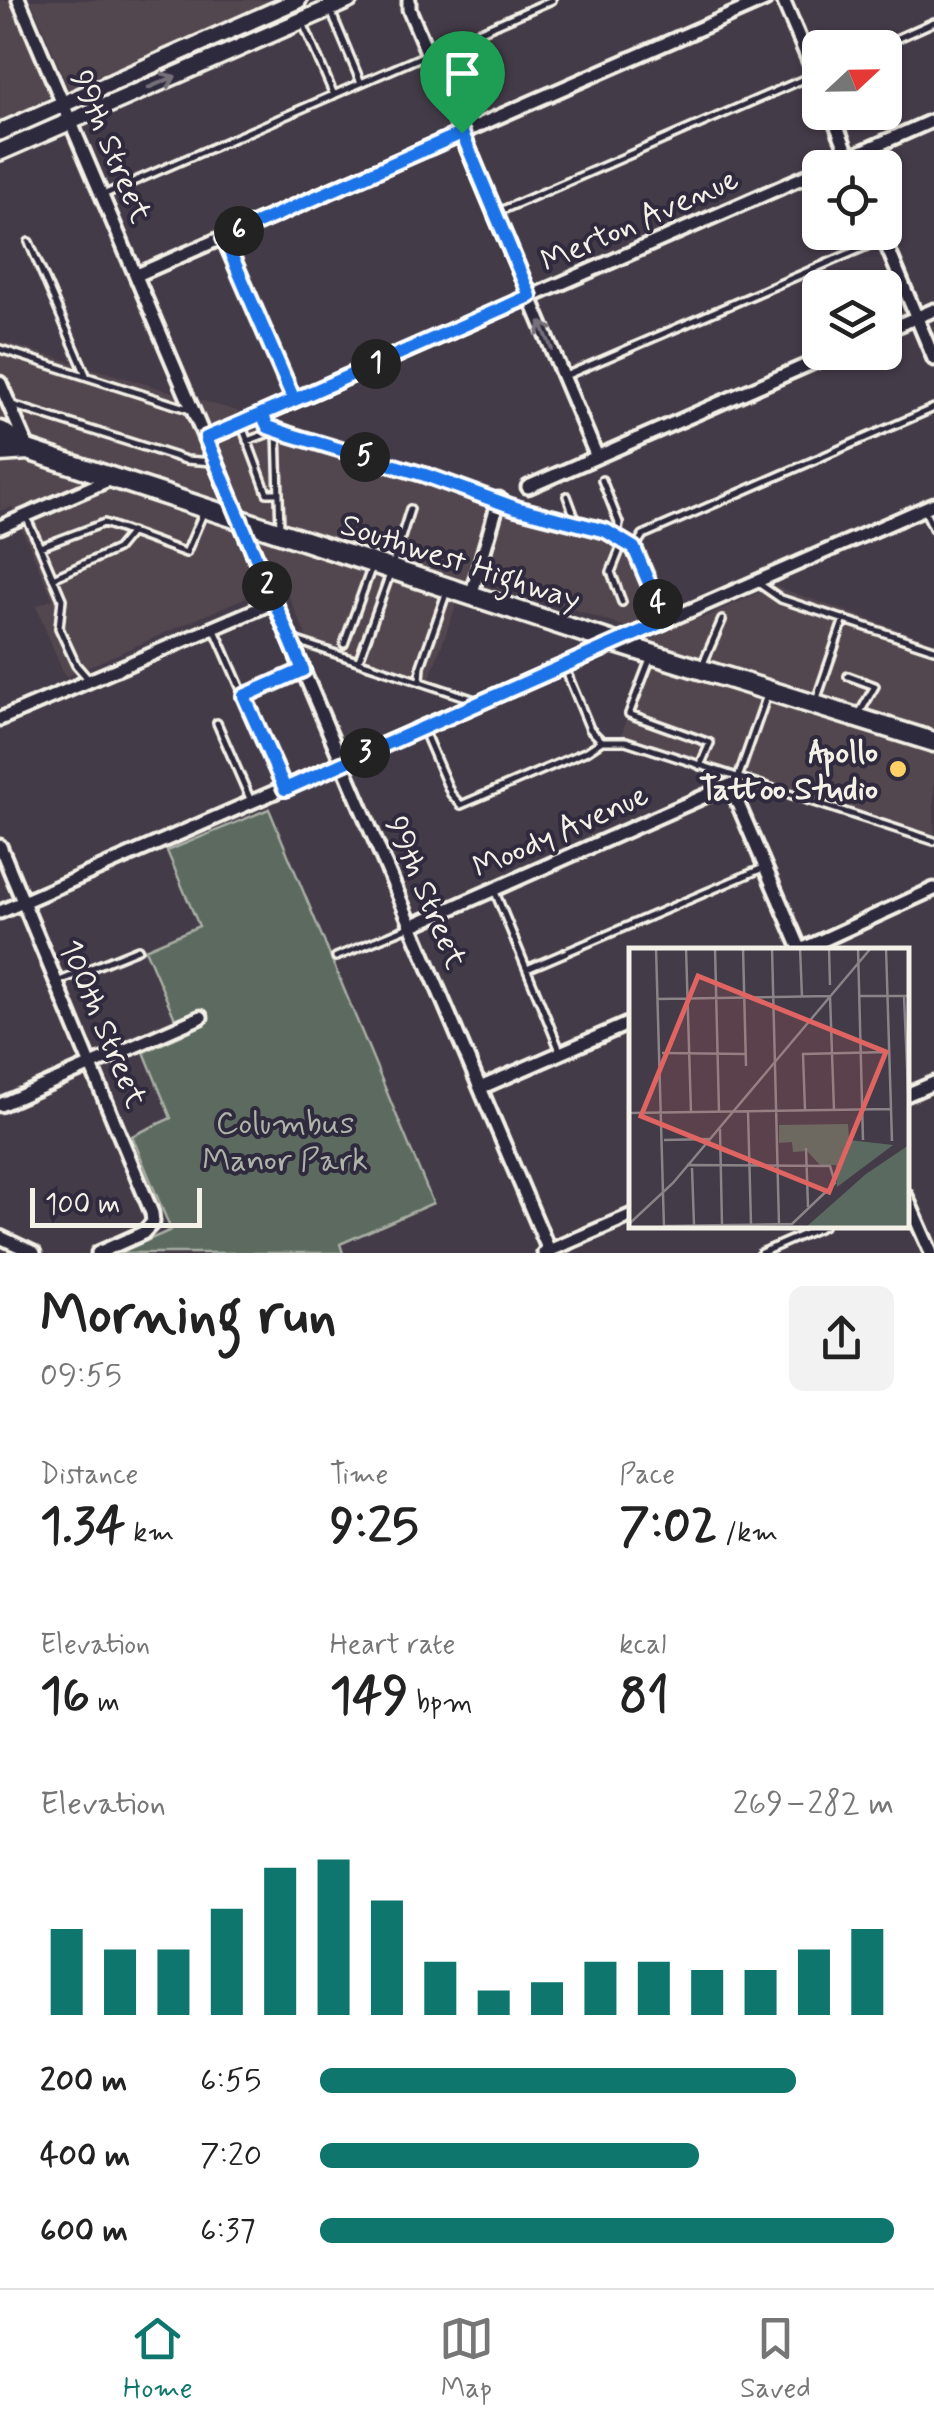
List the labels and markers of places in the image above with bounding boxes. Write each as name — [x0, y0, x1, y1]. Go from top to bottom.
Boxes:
pin — [420, 31, 505, 134]
pin: 6 — [214, 206, 264, 256]
pin: 1 — [351, 339, 401, 389]
pin: 5 — [340, 432, 390, 482]
pin: 2 — [242, 561, 292, 611]
pin: 4 — [633, 579, 683, 629]
pin: 3 — [340, 728, 390, 778]
place label: Apollo Tattoo Studio — [699, 732, 878, 811]
marker: Apollo Tattoo Studio — [887, 758, 909, 780]

